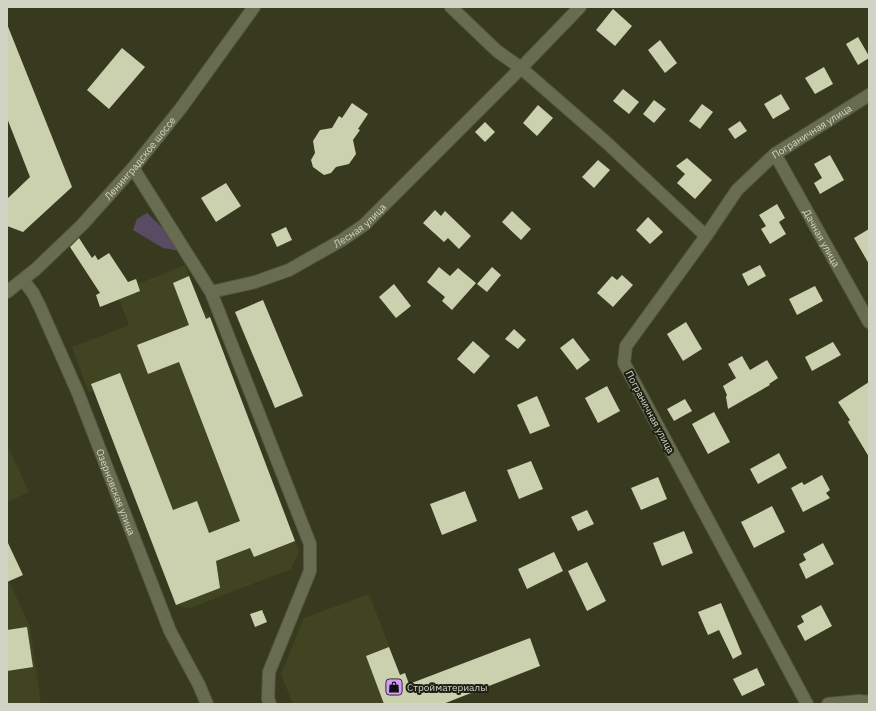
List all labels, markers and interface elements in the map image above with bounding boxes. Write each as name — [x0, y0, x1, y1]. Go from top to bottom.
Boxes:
street label: Пограничная улица — [769, 101, 854, 161]
street label: Ленинградское шоссе — [101, 113, 178, 203]
street label: Лесная улица — [331, 200, 389, 250]
street label: Дачная улица — [800, 206, 844, 270]
street label: Пограничная улица — [623, 368, 678, 456]
street label: Озерновская улица — [94, 447, 139, 538]
shop icon: Стройматериалы — [384, 677, 404, 697]
place label: Стройматериалы — [407, 681, 487, 694]

